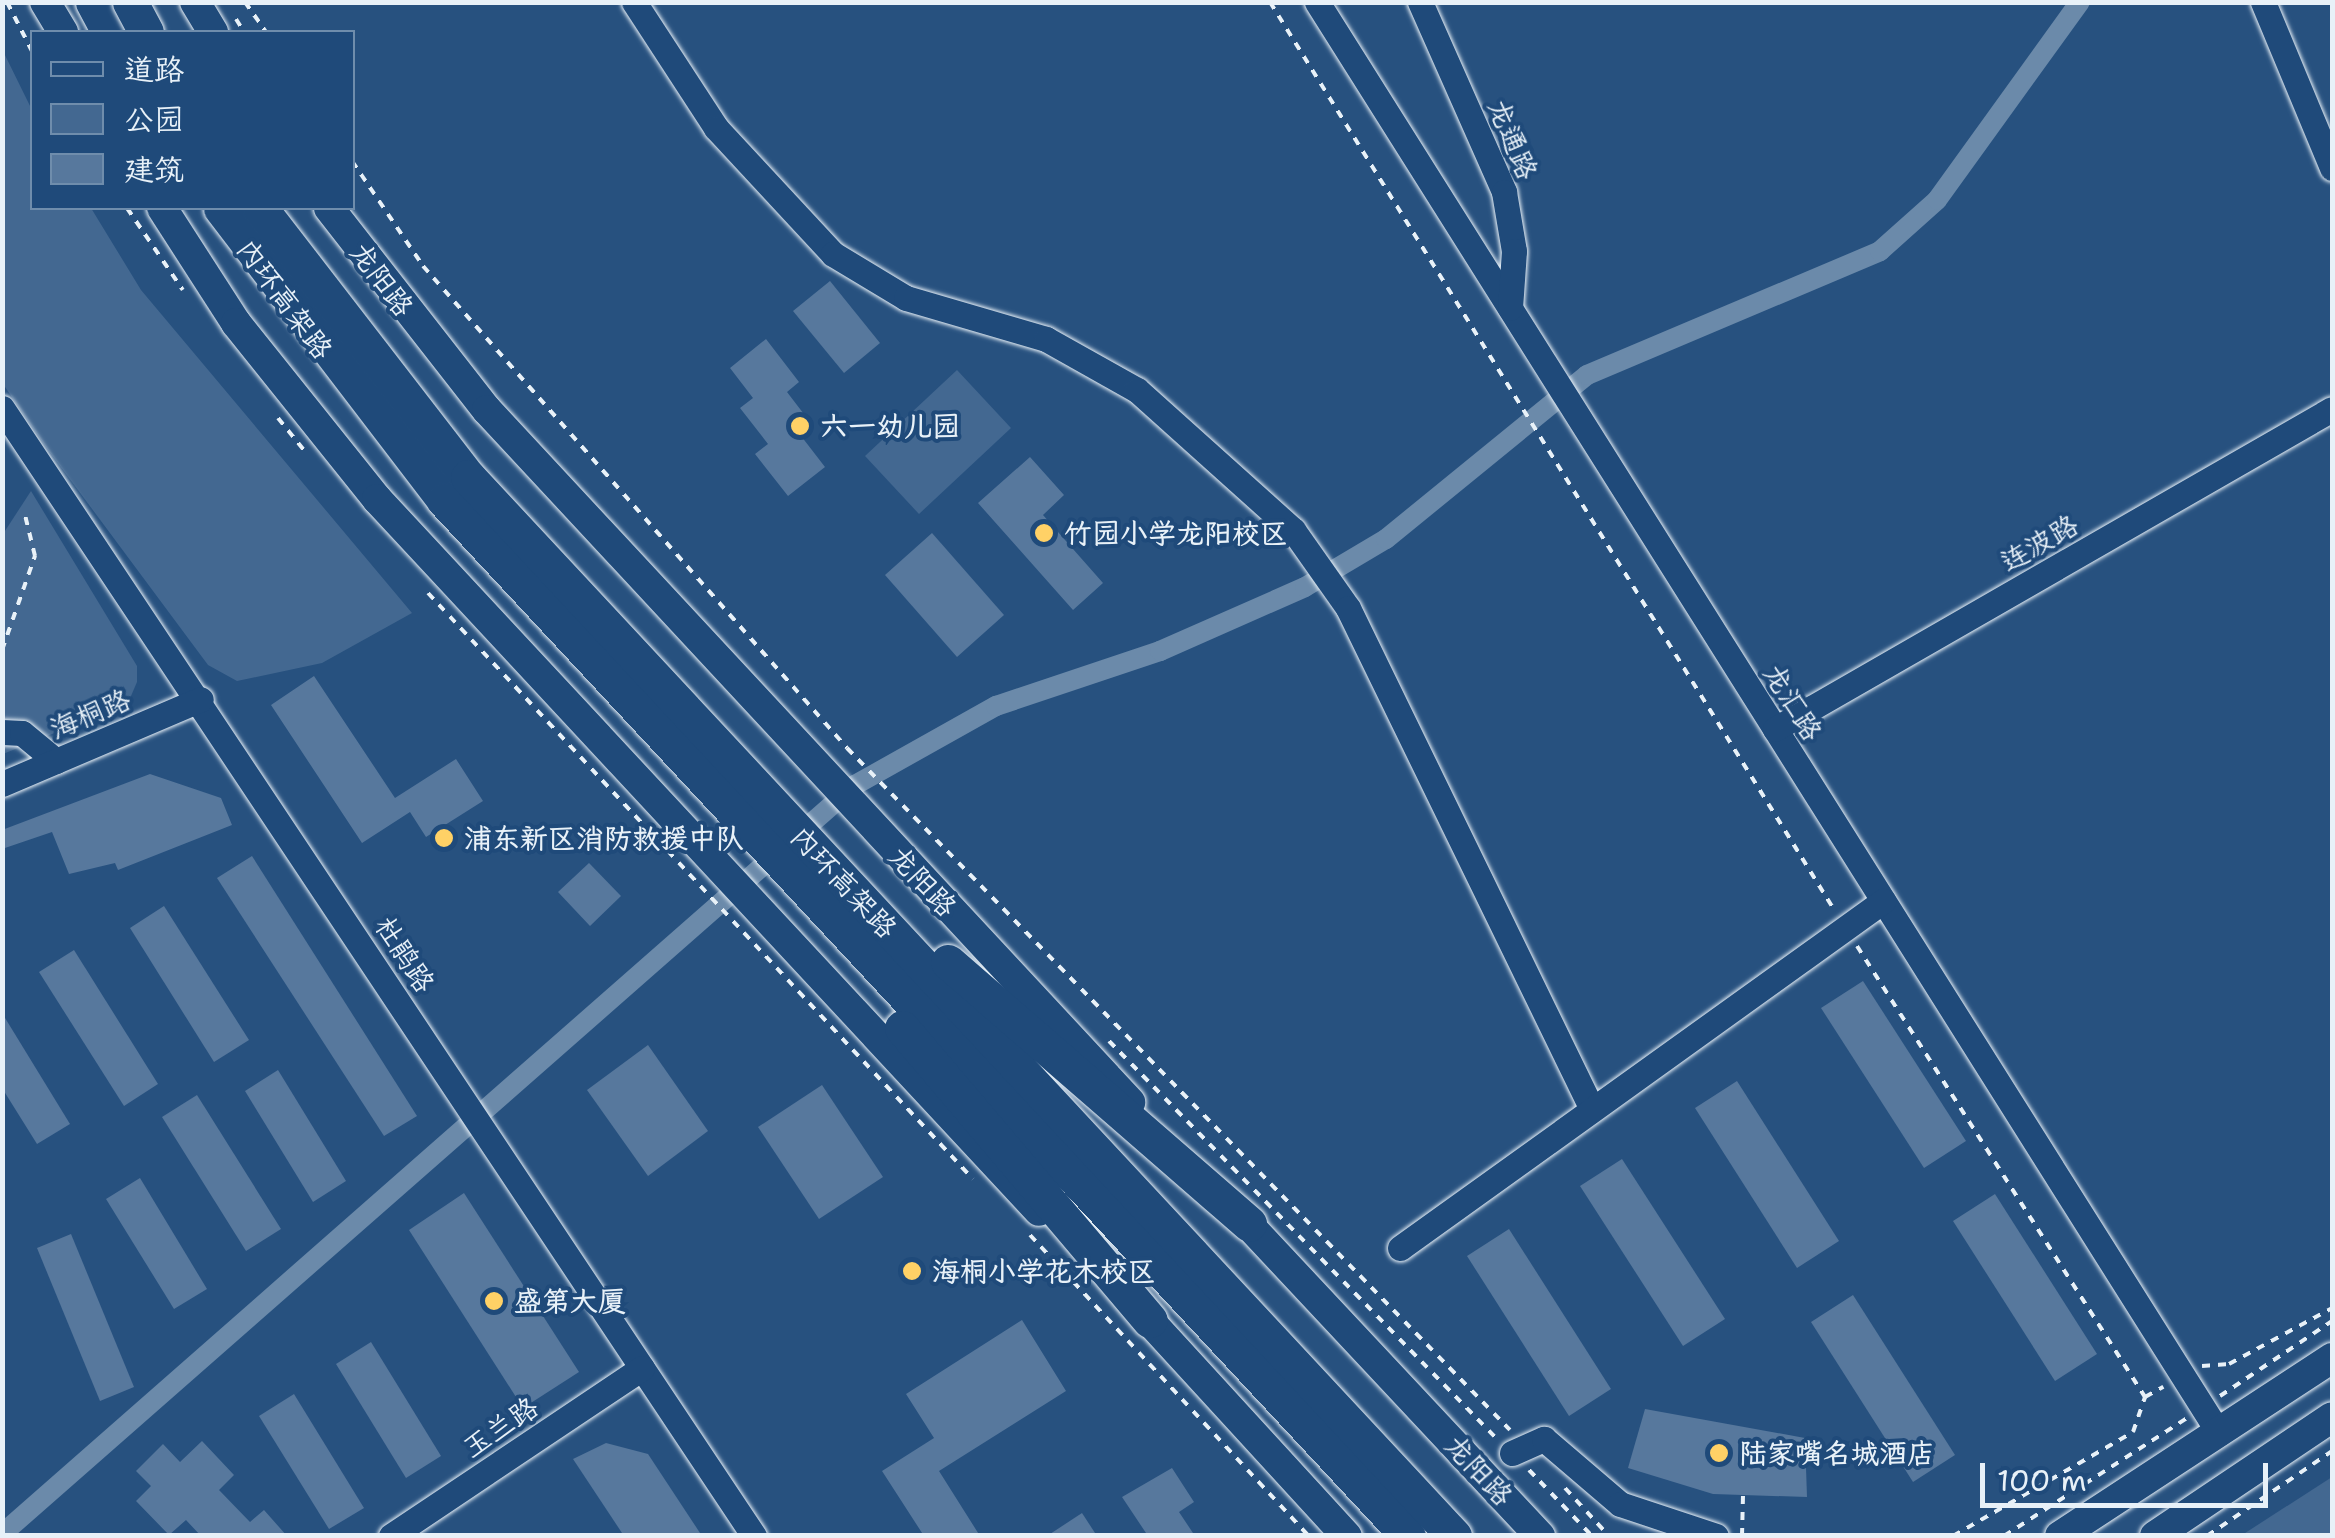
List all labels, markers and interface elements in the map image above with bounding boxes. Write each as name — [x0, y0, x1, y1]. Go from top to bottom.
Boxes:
legend — [30, 30, 355, 210]
text: 道路 — [124, 49, 184, 90]
street label: 龙通路 — [1481, 94, 1545, 184]
text: 公园 — [124, 99, 184, 140]
text: 建筑 — [124, 149, 184, 190]
street label: 内环高架路 — [230, 232, 340, 366]
street label: 龙阳路 — [343, 235, 421, 323]
place label: 六一幼儿园 — [820, 409, 960, 443]
marker: 六一幼儿园 — [789, 415, 811, 437]
street label: 连波路 — [1994, 507, 2084, 579]
place label: 竹园小学龙阳校区 — [1064, 516, 1288, 550]
marker: 竹园小学龙阳校区 — [1033, 522, 1055, 544]
street label: 龙汇路 — [1756, 657, 1830, 747]
street label: 海桐路 — [45, 682, 135, 746]
street label: 内环高架路 — [784, 819, 904, 945]
place label: 浦东新区消防救援中队 — [464, 821, 744, 855]
marker: 浦东新区消防救援中队 — [433, 827, 455, 849]
street label: 龙阳路 — [882, 839, 964, 923]
street label: 杜鹃路 — [368, 910, 442, 998]
place label: 海桐小学花木校区 — [932, 1254, 1156, 1288]
marker: 海桐小学花木校区 — [901, 1260, 923, 1282]
place label: 盛第大厦 — [514, 1284, 626, 1318]
marker: 盛第大厦 — [483, 1290, 505, 1312]
street label: 玉兰路 — [456, 1390, 544, 1464]
street label: 龙阳路 — [1438, 1428, 1520, 1512]
place label: 陆家嘴名城酒店 — [1739, 1436, 1935, 1470]
marker: 陆家嘴名城酒店 — [1708, 1442, 1730, 1464]
scale bar — [1985, 1443, 2272, 1505]
text: 100 m — [1997, 1460, 2087, 1501]

